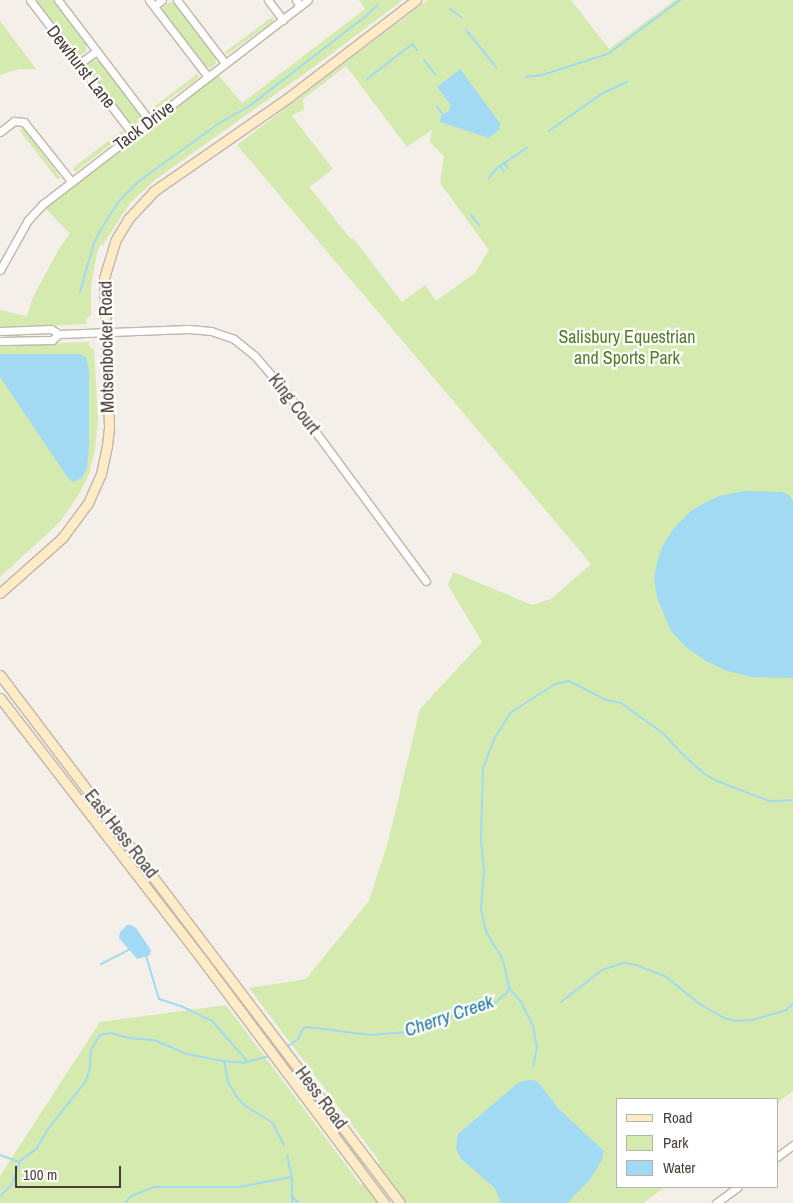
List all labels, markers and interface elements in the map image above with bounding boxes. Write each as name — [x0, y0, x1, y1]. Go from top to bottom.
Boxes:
street label: Dewhurst Lane — [42, 21, 120, 113]
street label: Tack Drive — [110, 96, 178, 156]
street label: Motsenbocker Road — [95, 281, 119, 413]
park label: Salisbury Equestrian and Sports Park — [558, 327, 696, 369]
street label: King Court — [264, 370, 324, 438]
street label: East Hess Road — [80, 785, 162, 883]
water label: Cherry Creek — [401, 990, 497, 1042]
street label: Hess Road — [290, 1062, 352, 1134]
legend — [616, 1098, 778, 1188]
text: Road — [663, 1107, 692, 1128]
text: Park — [663, 1132, 688, 1153]
scale bar — [18, 1156, 124, 1188]
text: Water — [663, 1157, 695, 1178]
text: 100 m — [23, 1164, 57, 1185]

